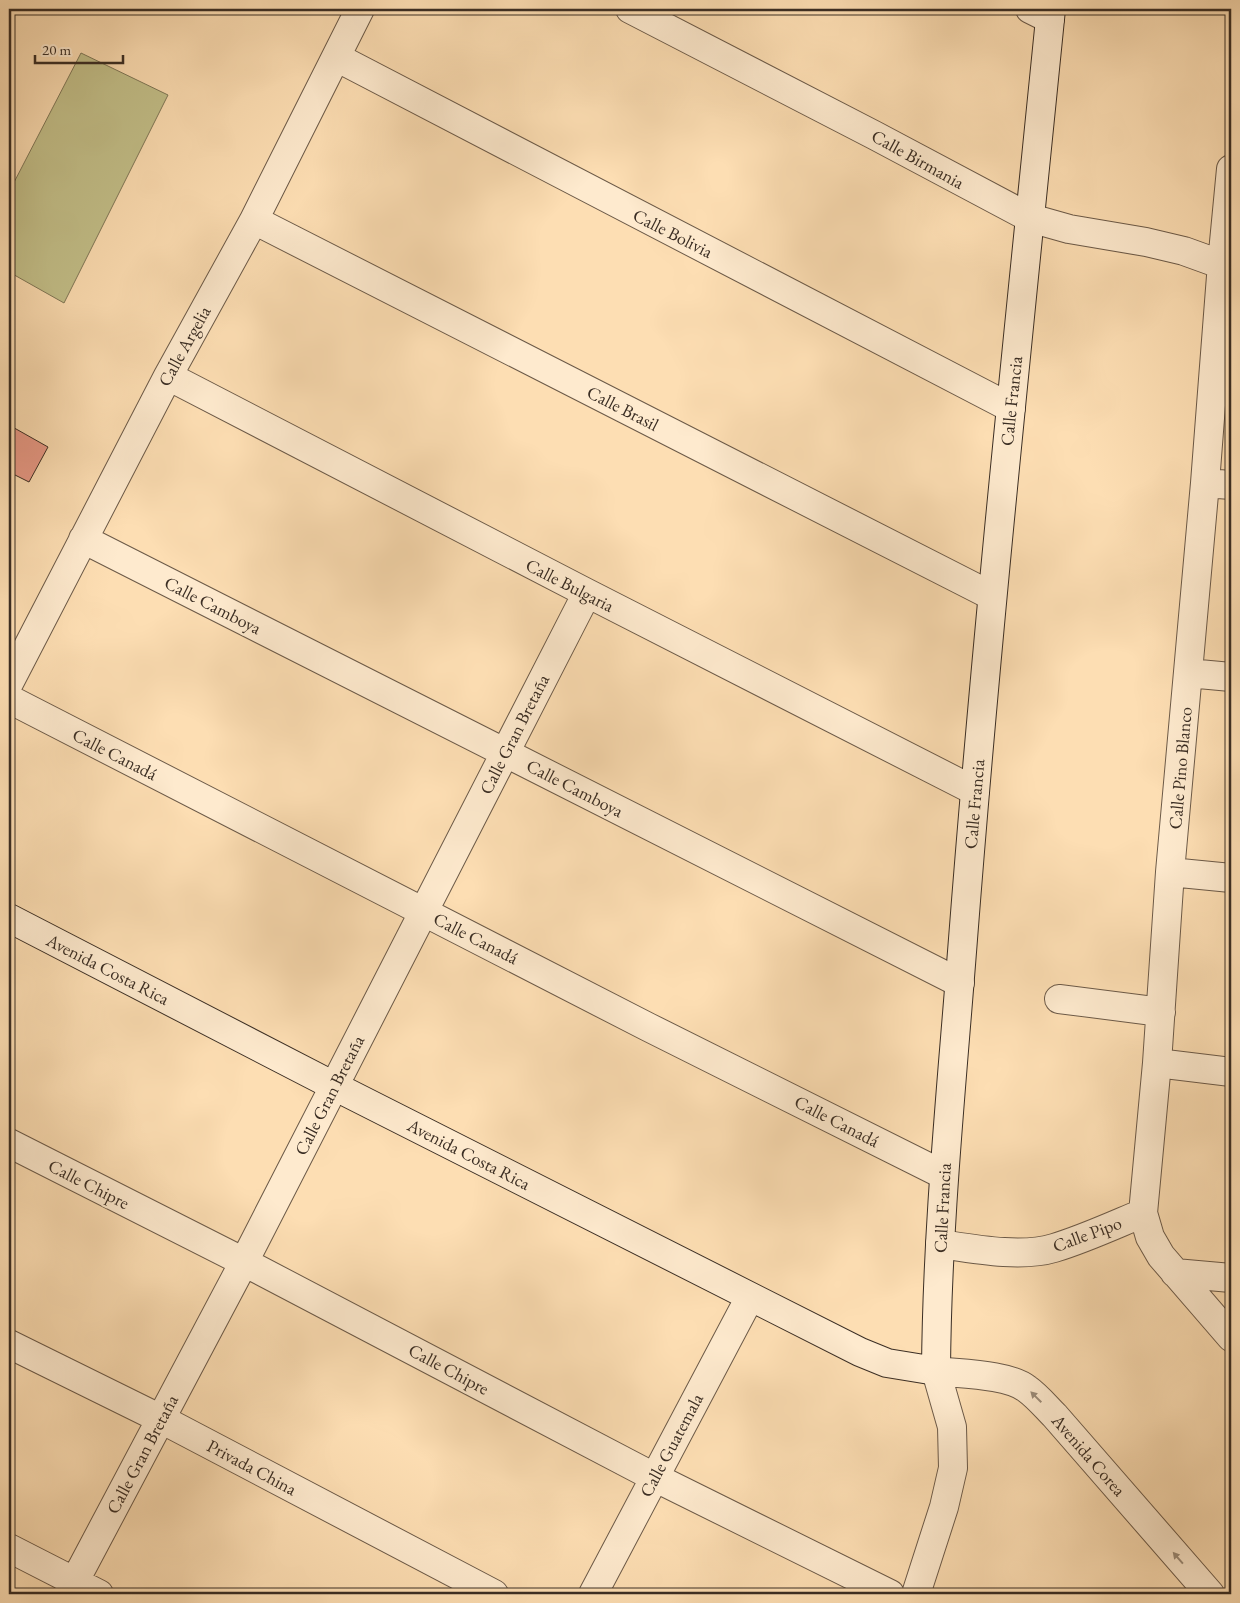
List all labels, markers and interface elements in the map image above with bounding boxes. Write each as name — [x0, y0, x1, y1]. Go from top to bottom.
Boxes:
scale bar — [35, 32, 122, 64]
text: 20 m — [42, 40, 71, 59]
street label: Calle Birmania — [868, 124, 969, 194]
street label: Calle Bolivia — [629, 203, 718, 263]
street label: Calle Argelia — [153, 301, 216, 390]
street label: Calle Francia — [995, 354, 1027, 447]
street label: Calle Brasil — [583, 380, 663, 436]
street label: Calle Bulgaria — [522, 553, 619, 617]
street label: Calle Camboya — [161, 571, 266, 640]
street label: Calle Gran Bretaña — [474, 669, 555, 798]
street label: Calle Pino Blanco — [1163, 706, 1197, 830]
street label: Calle Canadá — [69, 723, 162, 786]
street label: Calle Camboya — [523, 754, 628, 823]
street label: Calle Francia — [959, 757, 989, 850]
street label: Calle Canadá — [430, 907, 523, 970]
street label: Avenida Costa Rica — [42, 928, 174, 1010]
street label: Calle Gran Bretaña — [289, 1030, 370, 1159]
street label: Calle Canadá — [791, 1090, 884, 1153]
street label: Avenida Costa Rica — [403, 1113, 535, 1195]
street label: Calle Chipre — [45, 1154, 133, 1214]
street label: Calle Francia — [928, 1162, 956, 1254]
street label: Calle Pipo — [1049, 1211, 1125, 1257]
street label: Calle Chipre — [405, 1338, 493, 1400]
street label: Calle Guatemala — [634, 1388, 708, 1501]
street label: Calle Gran Bretaña — [101, 1390, 183, 1518]
one-way arrow — [1030, 1391, 1042, 1403]
street label: Avenida Corea — [1046, 1408, 1131, 1501]
street label: Privada China — [203, 1434, 301, 1501]
one-way arrow — [1173, 1551, 1184, 1564]

